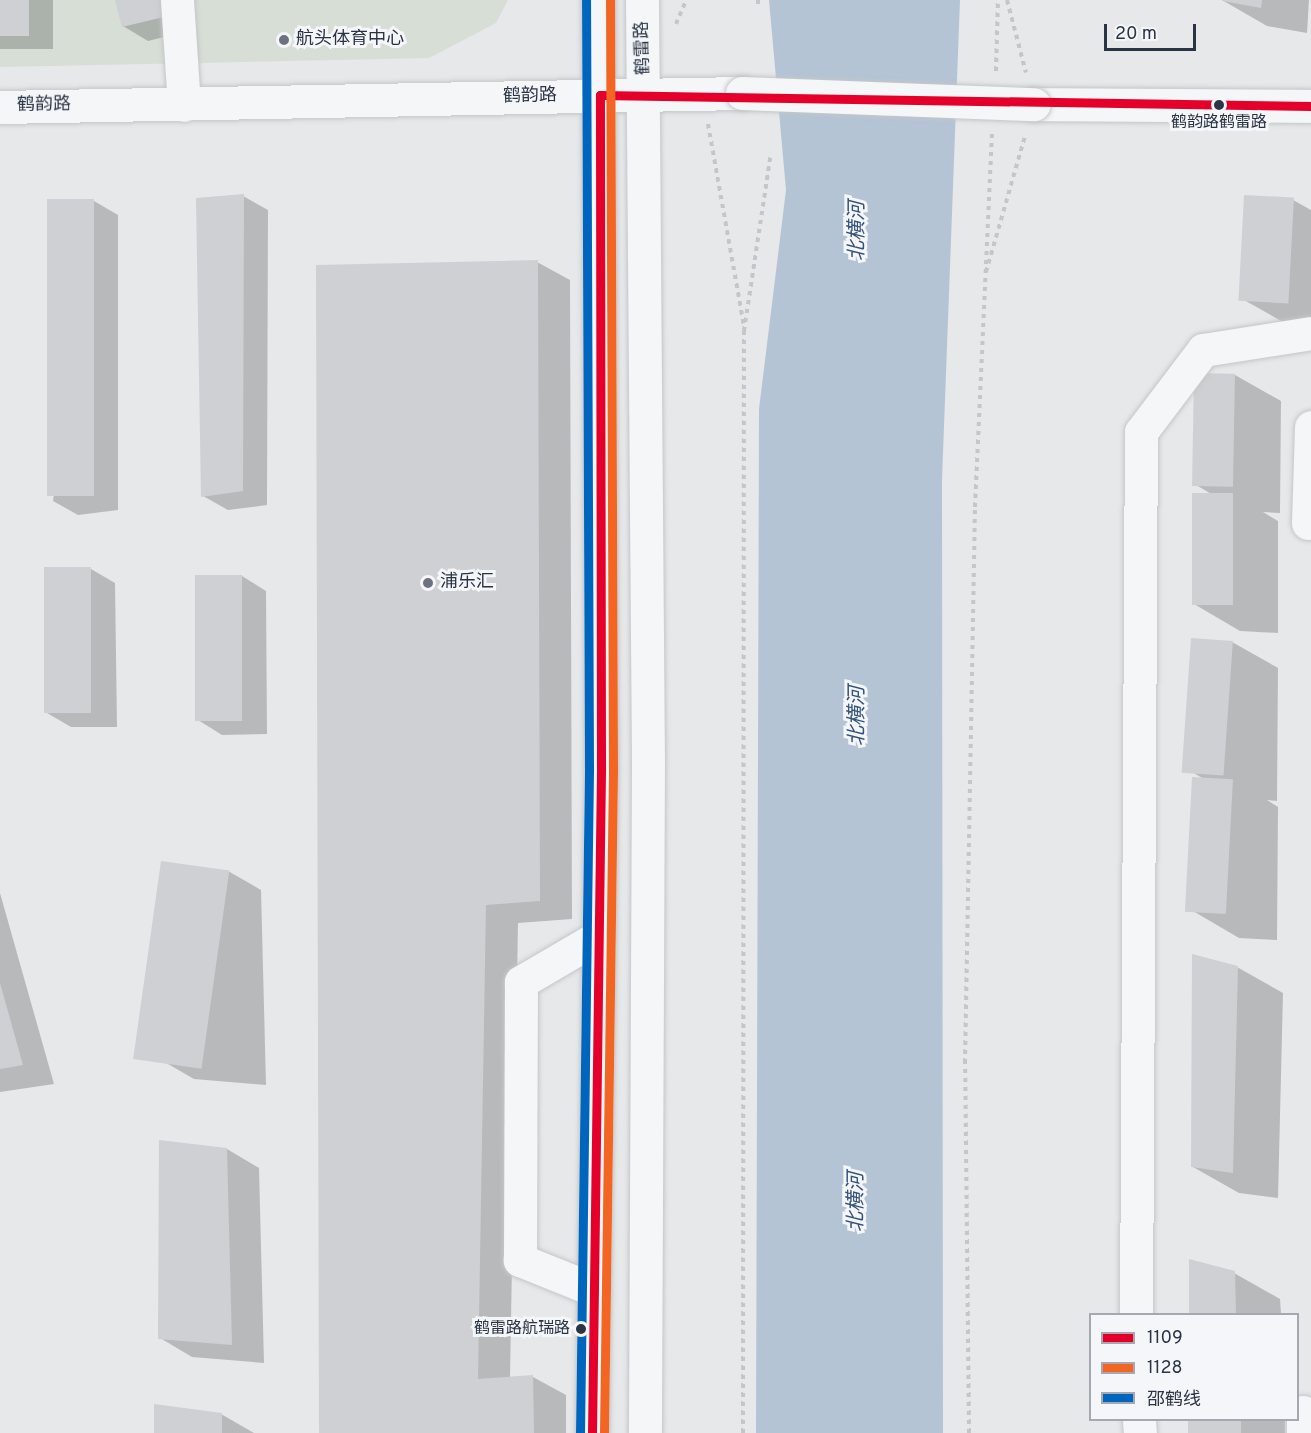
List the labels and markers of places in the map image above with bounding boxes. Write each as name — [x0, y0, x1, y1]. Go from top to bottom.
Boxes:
place label: 航头体育中心 — [296, 29, 404, 51]
marker: 航头体育中心 — [277, 33, 291, 47]
marker: 鹤韵路鹤雷路 — [1213, 99, 1225, 111]
place label: 鹤韵路鹤雷路 — [1171, 113, 1267, 133]
place label: 浦乐汇 — [440, 572, 494, 594]
marker: 浦乐汇 — [421, 576, 435, 590]
place label: 鹤雷路航瑞路 — [474, 1319, 570, 1339]
marker: 鹤雷路航瑞路 — [575, 1323, 587, 1335]

